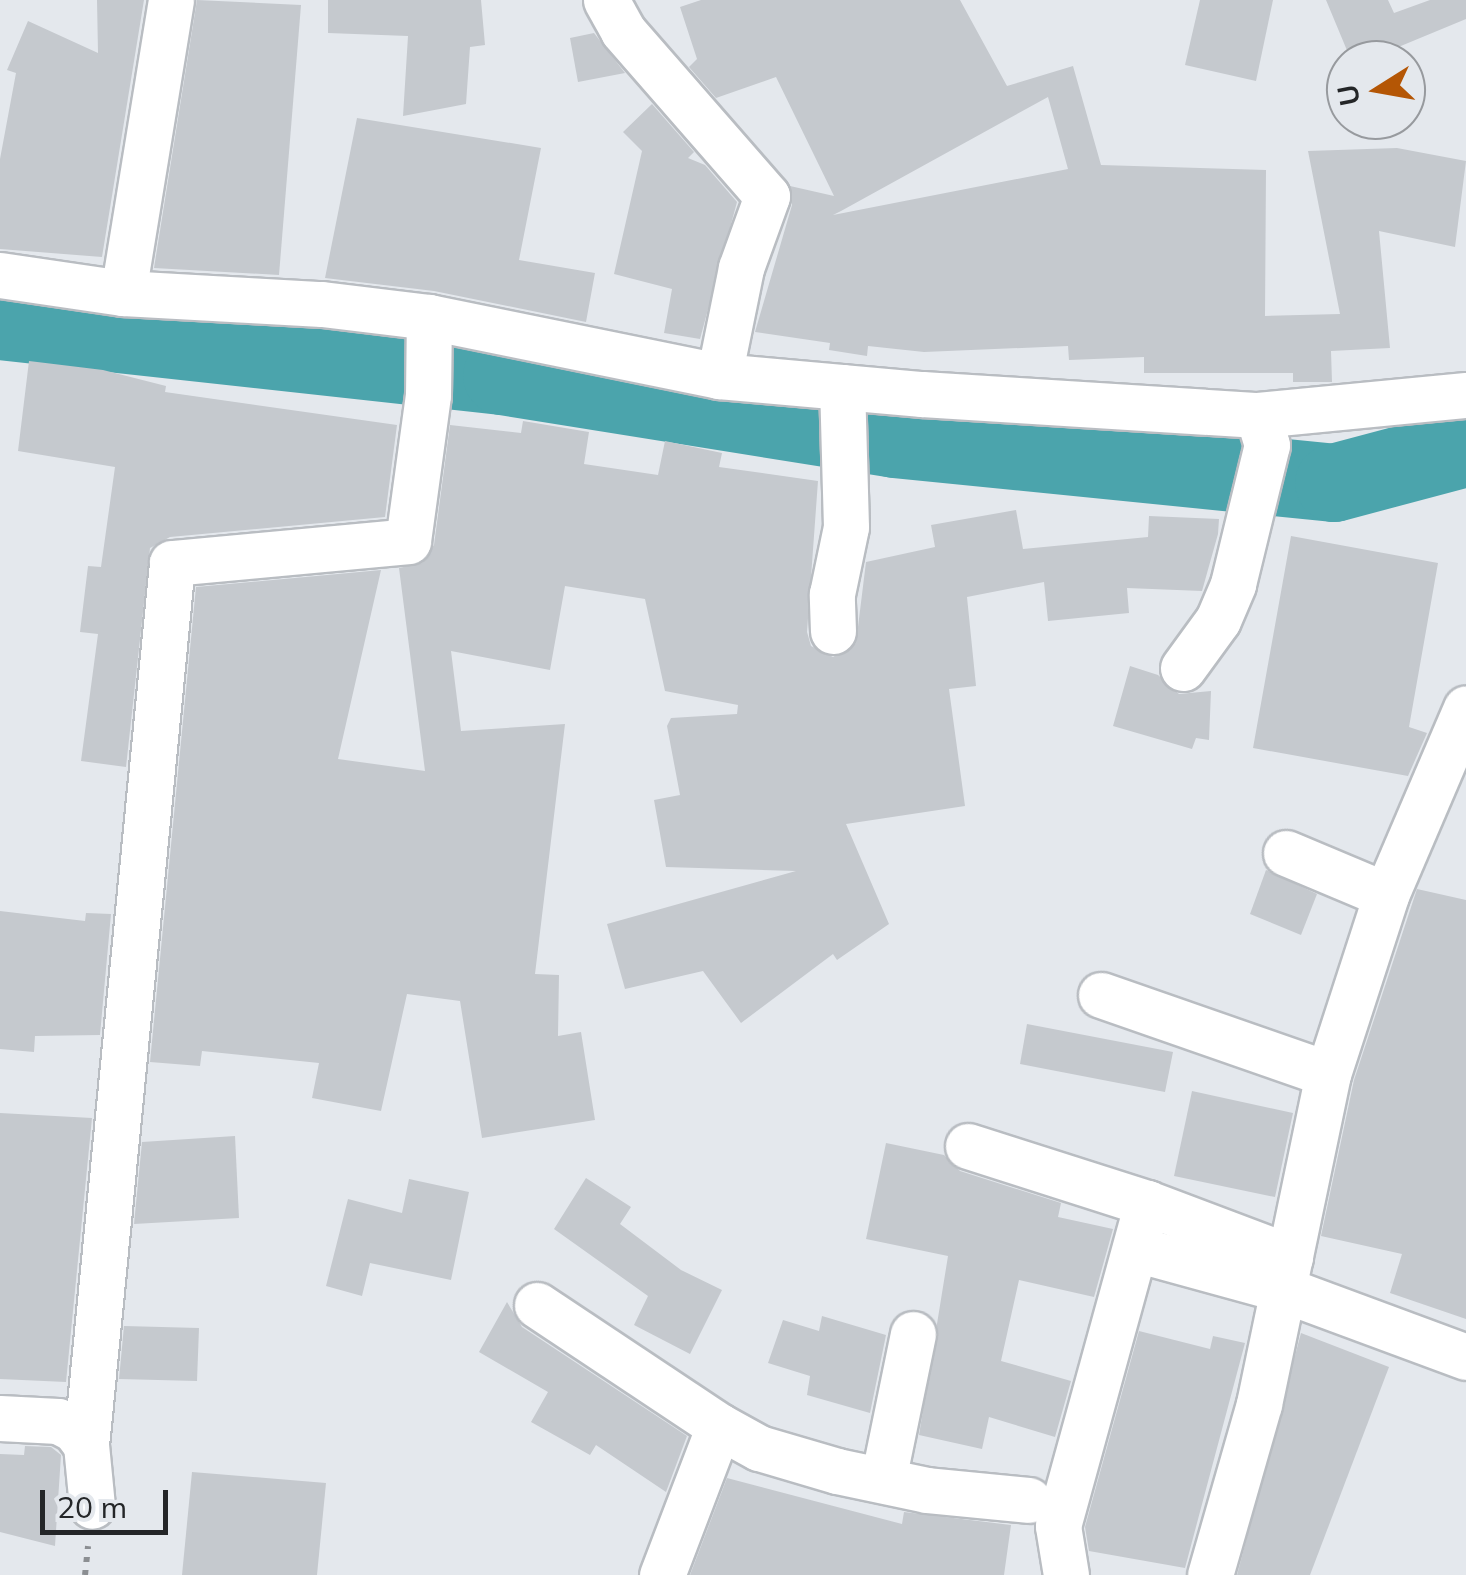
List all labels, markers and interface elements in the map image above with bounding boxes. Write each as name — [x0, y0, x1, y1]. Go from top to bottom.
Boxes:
north arrow — [1326, 40, 1426, 140]
text: U — [1329, 82, 1367, 109]
scale bar — [45, 1470, 172, 1532]
text: 20 m — [57, 1488, 127, 1526]

